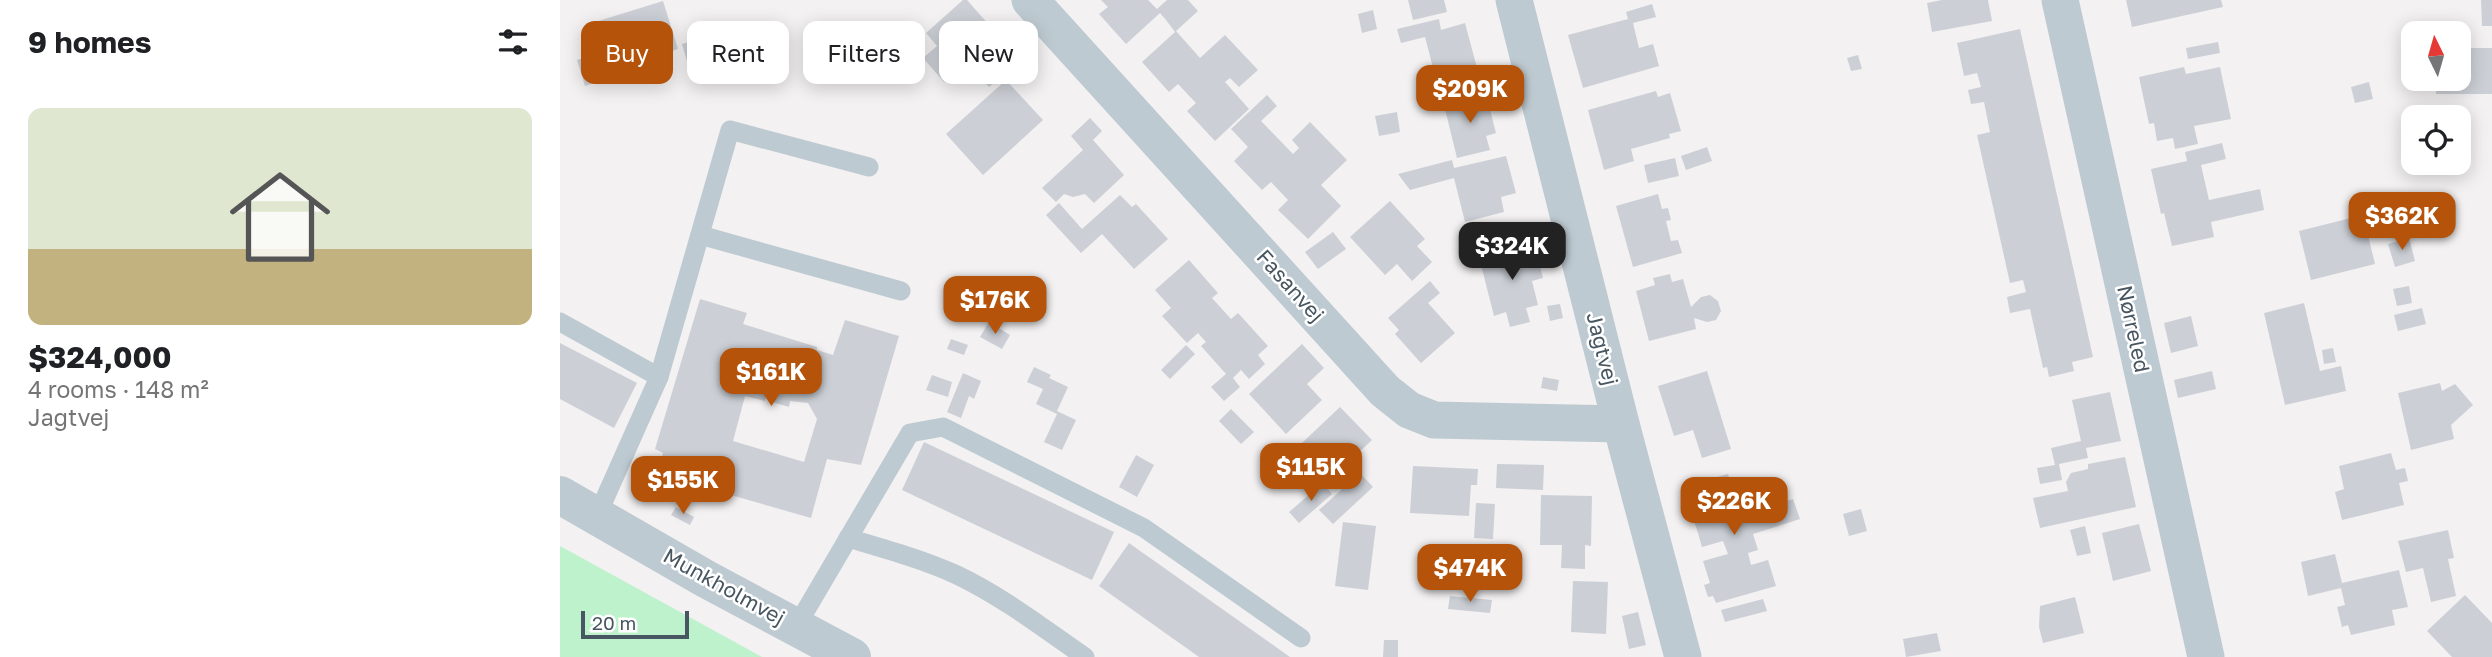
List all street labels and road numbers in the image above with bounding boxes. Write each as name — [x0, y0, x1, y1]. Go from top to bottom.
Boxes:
street label: Fasanvej — [1251, 244, 1330, 327]
street label: Nørreled — [2112, 283, 2156, 375]
street label: Jagtvej — [1581, 310, 1625, 388]
street label: Munkholmvej — [659, 542, 790, 630]

